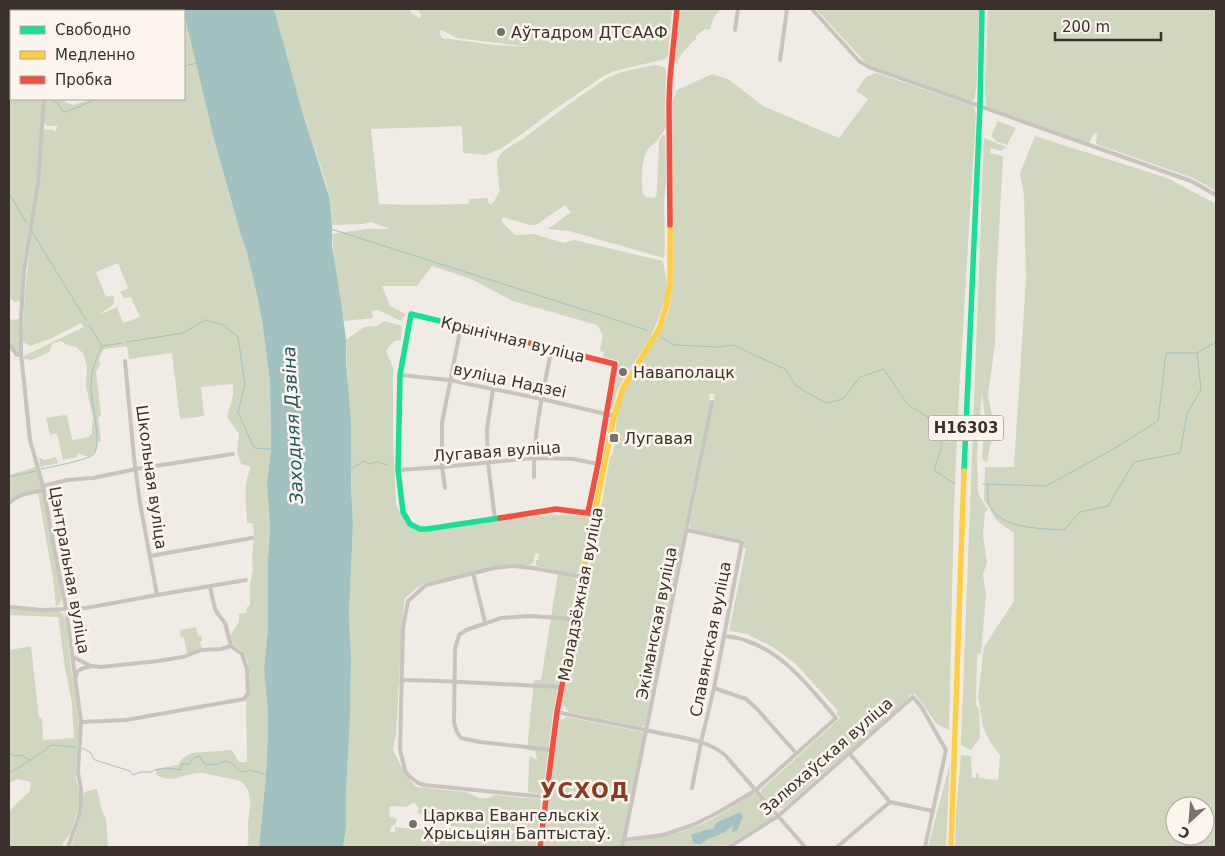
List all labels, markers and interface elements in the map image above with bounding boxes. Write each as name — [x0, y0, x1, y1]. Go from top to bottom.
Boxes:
legend — [10, 10, 185, 100]
scale bar — [1055, 10, 1161, 42]
text: 200 m — [1062, 18, 1110, 36]
text: Свободно — [55, 21, 131, 39]
place label: Аўтадром ДТСААФ — [511, 23, 668, 42]
marker: Аўтадром ДТСААФ — [495, 26, 507, 38]
text: Медленно — [55, 46, 135, 64]
text: Пробка — [55, 71, 112, 89]
street label: Крынічная вуліца — [439, 312, 587, 367]
water label: Заходняя Дзвіна — [278, 346, 307, 504]
street label: вуліца Надзеі — [452, 359, 568, 402]
place label: Наваполацк — [633, 363, 735, 382]
marker: Наваполацк — [617, 366, 629, 378]
street label: Школьная вуліца — [132, 404, 171, 550]
road number: Н16303 — [928, 416, 1004, 440]
place label: Лугавая — [624, 429, 693, 448]
marker: Лугавая — [608, 432, 620, 444]
street label: Лугавая вуліца — [433, 438, 562, 465]
street label: Цэнтральная вуліца — [45, 485, 94, 655]
street label: Маладзёжная вуліца — [554, 506, 607, 683]
street label: Экіманская вуліца — [632, 545, 681, 701]
street label: Славянская вуліца — [686, 560, 735, 718]
street label: Залюхаўская вуліца — [756, 694, 897, 819]
district label: УСХОД — [540, 779, 630, 803]
north arrow — [1165, 796, 1215, 846]
place label: Царква Евангельскіх Хрысьціян Баптыстаў. — [423, 806, 611, 843]
marker: Царква Евангельскіх Хрысьціян Баптыстаў. — [407, 818, 419, 830]
text: С — [1176, 823, 1192, 842]

